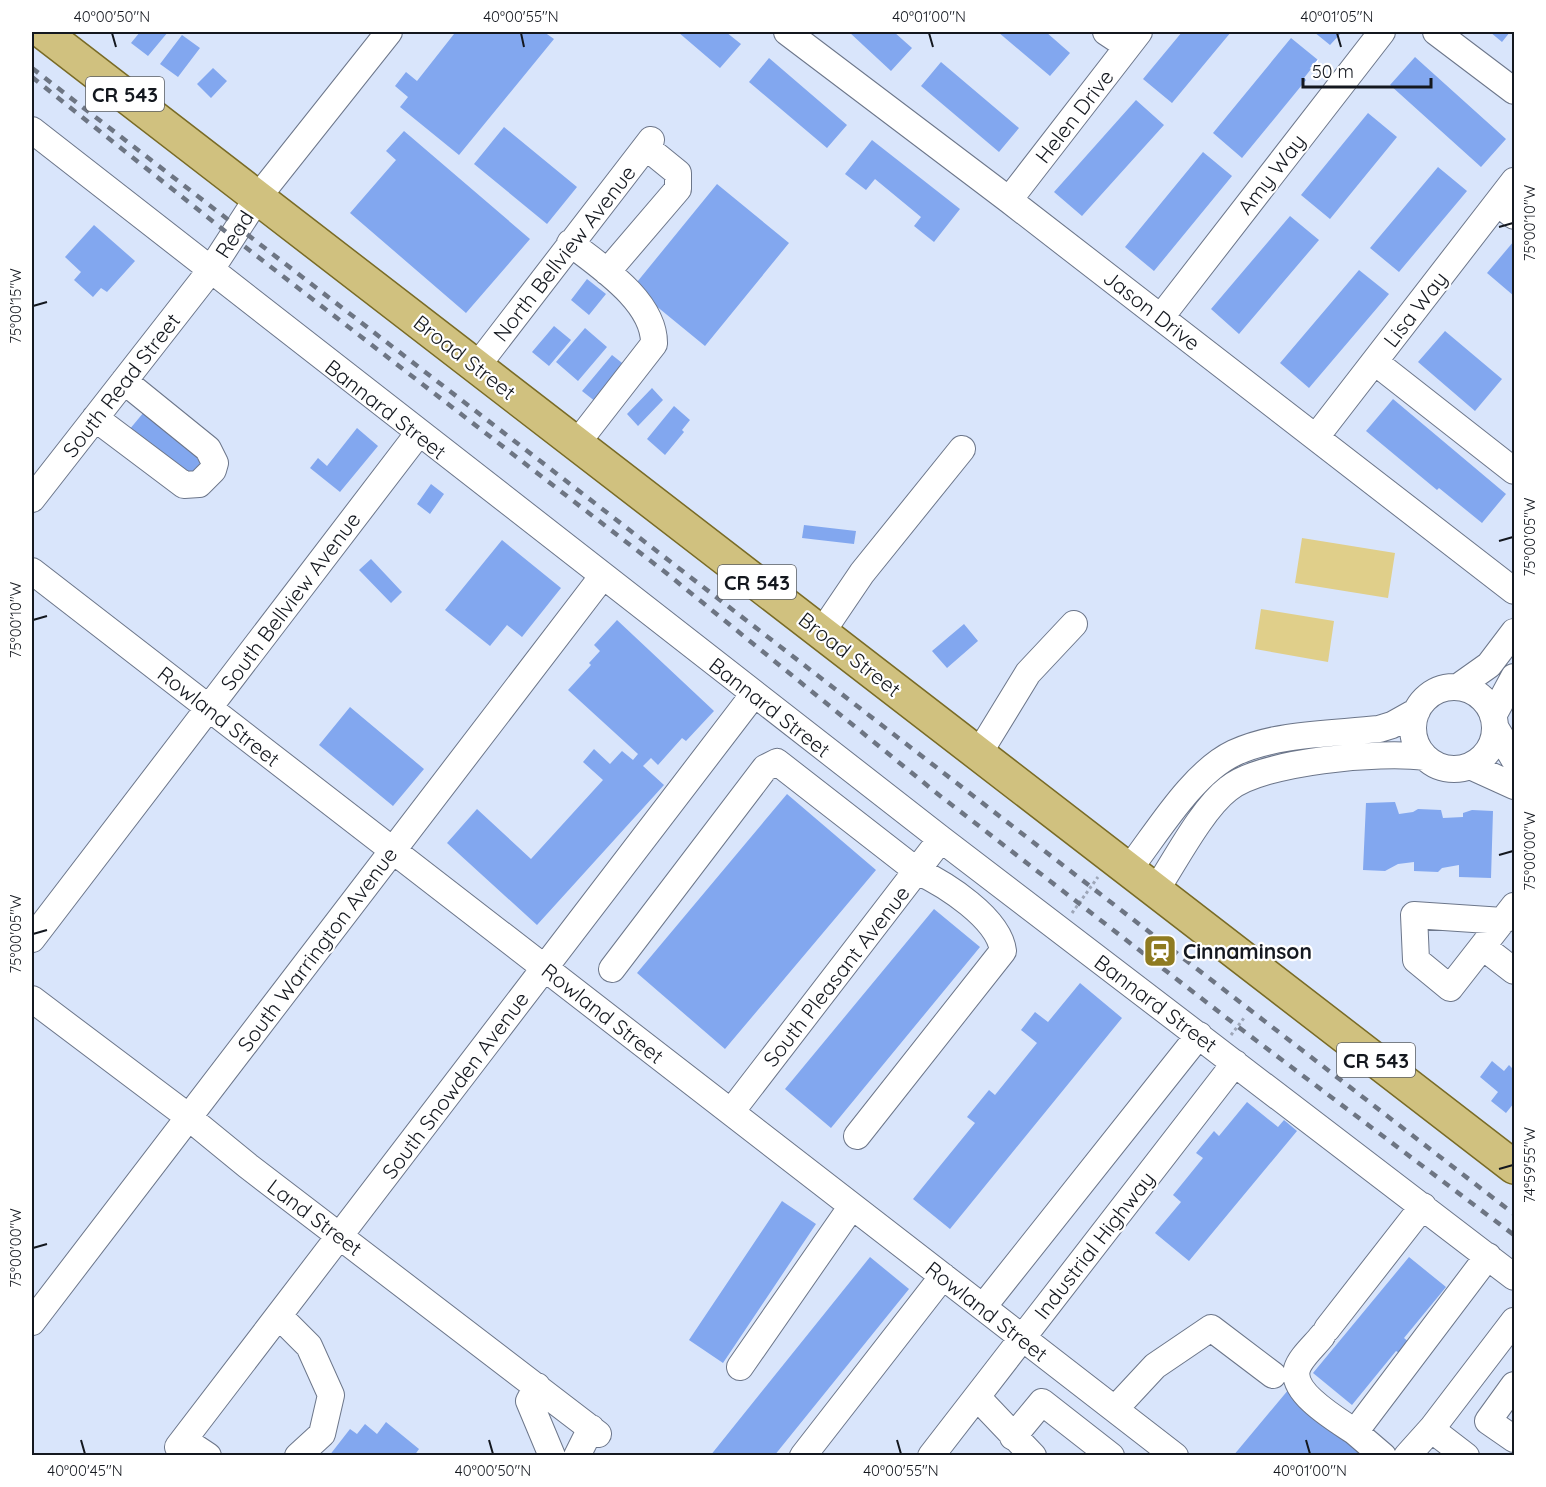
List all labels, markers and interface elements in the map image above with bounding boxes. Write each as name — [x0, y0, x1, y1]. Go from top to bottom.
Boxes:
text: 40°00'50"N — [74, 7, 150, 26]
text: 40°00'55"N — [483, 7, 559, 26]
text: 40°01'00"N — [892, 7, 966, 26]
text: 40°01'05"N — [1301, 7, 1373, 26]
scale bar — [1303, 51, 1430, 89]
text: 50 m — [1312, 60, 1354, 83]
street label: Helen Drive — [1029, 64, 1119, 168]
road number: CR 543 — [86, 77, 164, 111]
street label: Amy Way — [1231, 129, 1311, 219]
street label: North Bellview Avenue — [487, 160, 641, 346]
text: 75°00'10"W — [1520, 184, 1539, 261]
street label: Read — [209, 205, 259, 263]
street label: Jason Drive — [1098, 264, 1206, 356]
street label: Lisa Way — [1377, 266, 1453, 352]
text: 75°00'15"W — [6, 268, 25, 344]
street label: South Read Street — [57, 308, 185, 462]
street label: Broad Street — [409, 309, 521, 405]
street label: Bannard Street — [320, 354, 452, 464]
text: 75°00'05"W — [1520, 497, 1539, 576]
street label: South Bellview Avenue — [214, 507, 366, 695]
road number: CR 543 — [718, 565, 796, 599]
text: 75°00'10"W — [6, 581, 25, 658]
street label: Broad Street — [794, 606, 906, 702]
street label: Bannard Street — [704, 652, 836, 762]
street label: Rowland Street — [153, 660, 285, 772]
text: 75°00'00"W — [1520, 811, 1539, 891]
street label: South Warrington Avenue — [232, 842, 402, 1056]
street label: South Pleasant Avenue — [757, 880, 915, 1072]
text: 75°00'05"W — [6, 894, 25, 973]
station icon: Cinnaminson — [1142, 933, 1178, 969]
place label: Cinnaminson — [1183, 938, 1312, 964]
street label: Bannard Street — [1090, 948, 1222, 1058]
street label: Rowland Street — [537, 957, 669, 1069]
street label: South Snowden Avenue — [376, 986, 534, 1184]
road number: CR 543 — [1337, 1043, 1415, 1077]
text: 74°59'55"W — [1520, 1126, 1539, 1203]
street label: Industrial Highway — [1028, 1166, 1160, 1324]
street label: Land Street — [262, 1173, 368, 1261]
text: 75°00'00"W — [6, 1208, 25, 1288]
street label: Rowland Street — [921, 1255, 1053, 1367]
text: 40°00'45"N — [47, 1461, 123, 1480]
text: 40°00'50"N — [455, 1461, 531, 1480]
text: 40°00'55"N — [863, 1461, 939, 1480]
text: 40°01'00"N — [1273, 1461, 1347, 1480]

